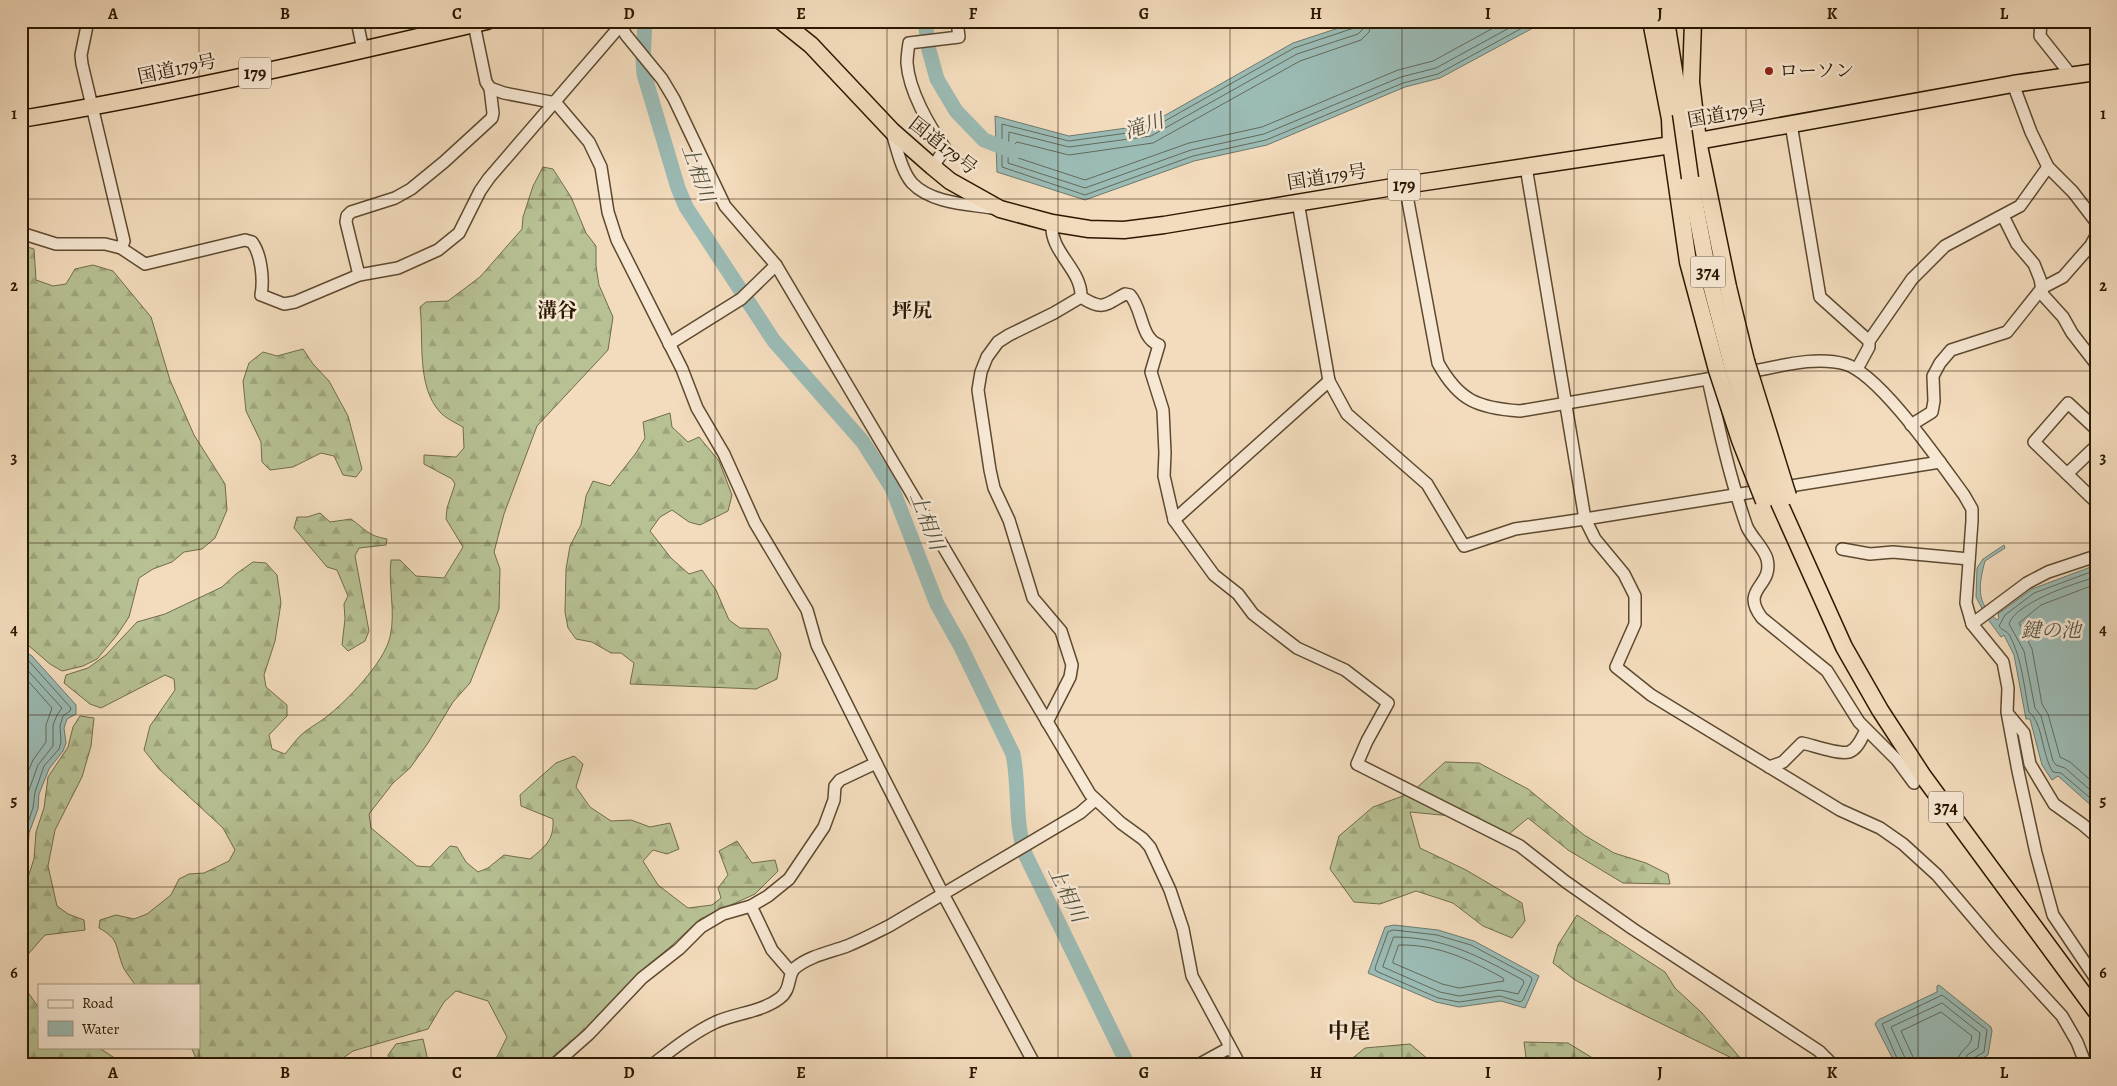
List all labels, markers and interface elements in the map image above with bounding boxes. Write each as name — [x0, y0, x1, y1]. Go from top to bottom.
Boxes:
text: A — [107, 3, 119, 25]
text: B — [280, 3, 290, 25]
text: C — [452, 3, 462, 25]
text: D — [623, 3, 635, 25]
text: E — [796, 3, 806, 25]
text: F — [969, 3, 978, 25]
text: G — [1139, 3, 1149, 25]
text: H — [1310, 3, 1322, 25]
text: I — [1485, 3, 1491, 25]
text: J — [1657, 3, 1663, 25]
text: K — [1827, 3, 1838, 25]
text: L — [2000, 3, 2009, 25]
street label: 国道179号 — [135, 48, 219, 90]
road number: 179 — [239, 58, 271, 88]
place label: ローソン — [1779, 58, 1854, 84]
marker: ローソン — [1763, 65, 1775, 77]
street label: 国道179号 — [1685, 94, 1769, 134]
text: 1 — [11, 103, 17, 125]
text: 1 — [2100, 103, 2106, 125]
water label: 滝川 — [1121, 106, 1169, 145]
street label: 国道179号 — [903, 111, 983, 181]
water label: 上相川 — [675, 140, 722, 208]
street label: 国道179号 — [1285, 158, 1369, 196]
road number: 179 — [1388, 170, 1420, 200]
road number: 374 — [1690, 256, 1726, 288]
text: 2 — [10, 275, 18, 297]
text: 2 — [2099, 275, 2107, 297]
district label: 溝谷 — [537, 297, 577, 324]
district label: 坪尻 — [892, 297, 932, 324]
text: 3 — [11, 447, 18, 469]
text: 3 — [2100, 447, 2107, 469]
water label: 上相川 — [904, 488, 951, 556]
water label: 鍵の池 — [2021, 617, 2083, 644]
text: 4 — [10, 619, 18, 641]
text: 4 — [2099, 619, 2107, 641]
text: 5 — [11, 790, 18, 812]
text: 5 — [2100, 790, 2107, 812]
road number: 374 — [1928, 792, 1964, 822]
water label: 上相川 — [1042, 861, 1093, 929]
text: 6 — [10, 962, 18, 984]
text: 6 — [2099, 962, 2107, 984]
legend — [38, 984, 200, 1048]
text: Road — [82, 993, 114, 1013]
district label: 中尾 — [1328, 1017, 1370, 1045]
text: Water — [81, 1019, 119, 1039]
text: A — [107, 1062, 119, 1084]
text: B — [280, 1062, 290, 1084]
text: C — [452, 1062, 462, 1084]
text: D — [623, 1062, 635, 1084]
text: E — [796, 1062, 806, 1084]
text: F — [969, 1062, 978, 1084]
text: G — [1139, 1062, 1149, 1084]
text: H — [1310, 1062, 1322, 1084]
text: I — [1485, 1062, 1491, 1084]
text: J — [1657, 1062, 1663, 1084]
text: K — [1827, 1062, 1838, 1084]
text: L — [2000, 1062, 2009, 1084]

